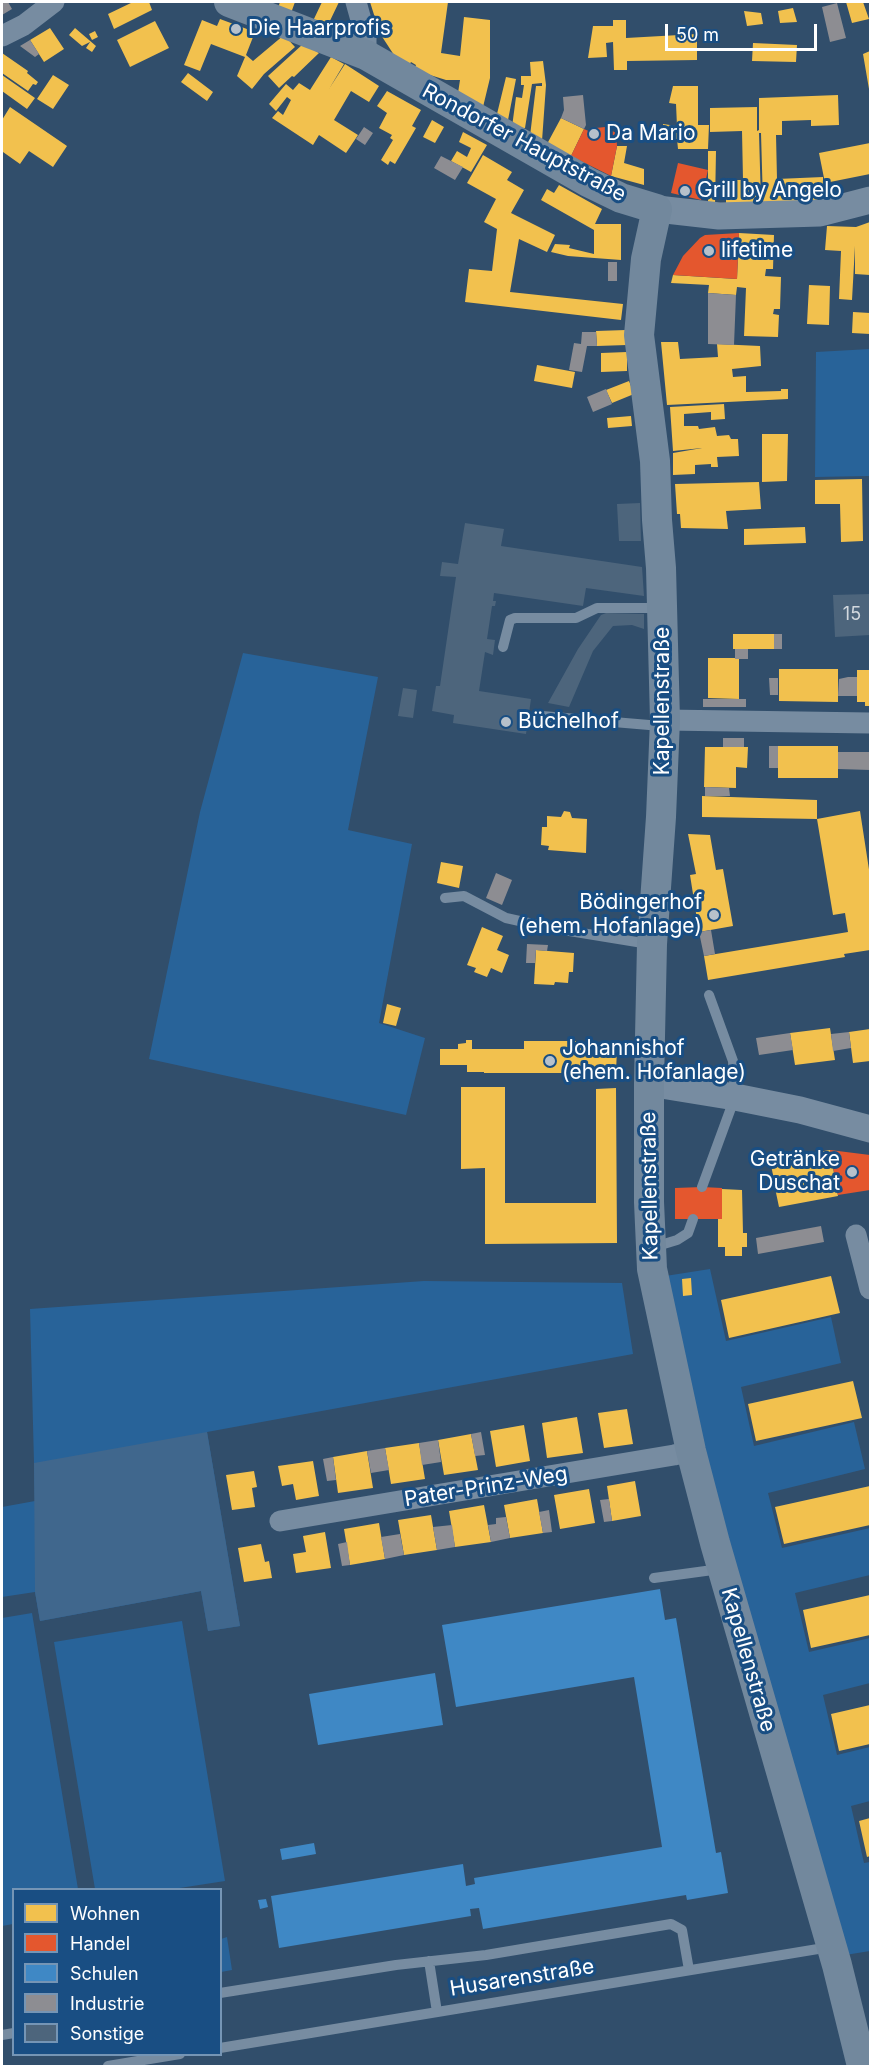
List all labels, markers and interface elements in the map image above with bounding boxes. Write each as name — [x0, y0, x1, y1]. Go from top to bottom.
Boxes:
scale bar — [668, 12, 820, 50]
place label: Die Haarprofis — [248, 16, 391, 42]
marker: Die Haarprofis — [229, 22, 243, 36]
text: 50 m — [676, 24, 719, 45]
street label: Rondorfer Hauptstraße — [418, 79, 630, 207]
place label: Da Mario — [606, 121, 696, 147]
marker: Da Mario — [587, 127, 601, 141]
place label: Grill by Angelo — [697, 178, 842, 204]
marker: Grill by Angelo — [678, 184, 692, 198]
place label: lifetime — [721, 238, 793, 264]
marker: lifetime — [702, 244, 716, 258]
house number: 15 — [843, 604, 861, 626]
street label: Kapellenstraße — [650, 627, 676, 775]
place label: Büchelhof — [518, 709, 619, 735]
marker: Büchelhof — [499, 715, 513, 729]
place label: Bödingerhof (ehem. Hofanlage) — [518, 890, 702, 940]
marker: Bödingerhof (ehem. Hofanlage) — [707, 908, 721, 922]
place label: Johannishof (ehem. Hofanlage) — [562, 1036, 746, 1086]
marker: Johannishof (ehem. Hofanlage) — [543, 1054, 557, 1068]
street label: Kapellenstraße — [636, 1111, 664, 1261]
place label: Getränke Duschat — [750, 1147, 840, 1197]
marker: Getränke Duschat — [845, 1165, 859, 1179]
street label: Pater-Prinz-Weg — [403, 1462, 569, 1512]
street label: Kapellenstraße — [715, 1585, 781, 1735]
legend — [12, 1888, 222, 2056]
text: Wohnen — [70, 1903, 140, 1924]
text: Handel — [70, 1933, 130, 1954]
street label: Husarenstraße — [448, 1954, 596, 2002]
text: Schulen — [70, 1963, 139, 1984]
text: Industrie — [70, 1993, 144, 2014]
text: Sonstige — [70, 2023, 144, 2044]

